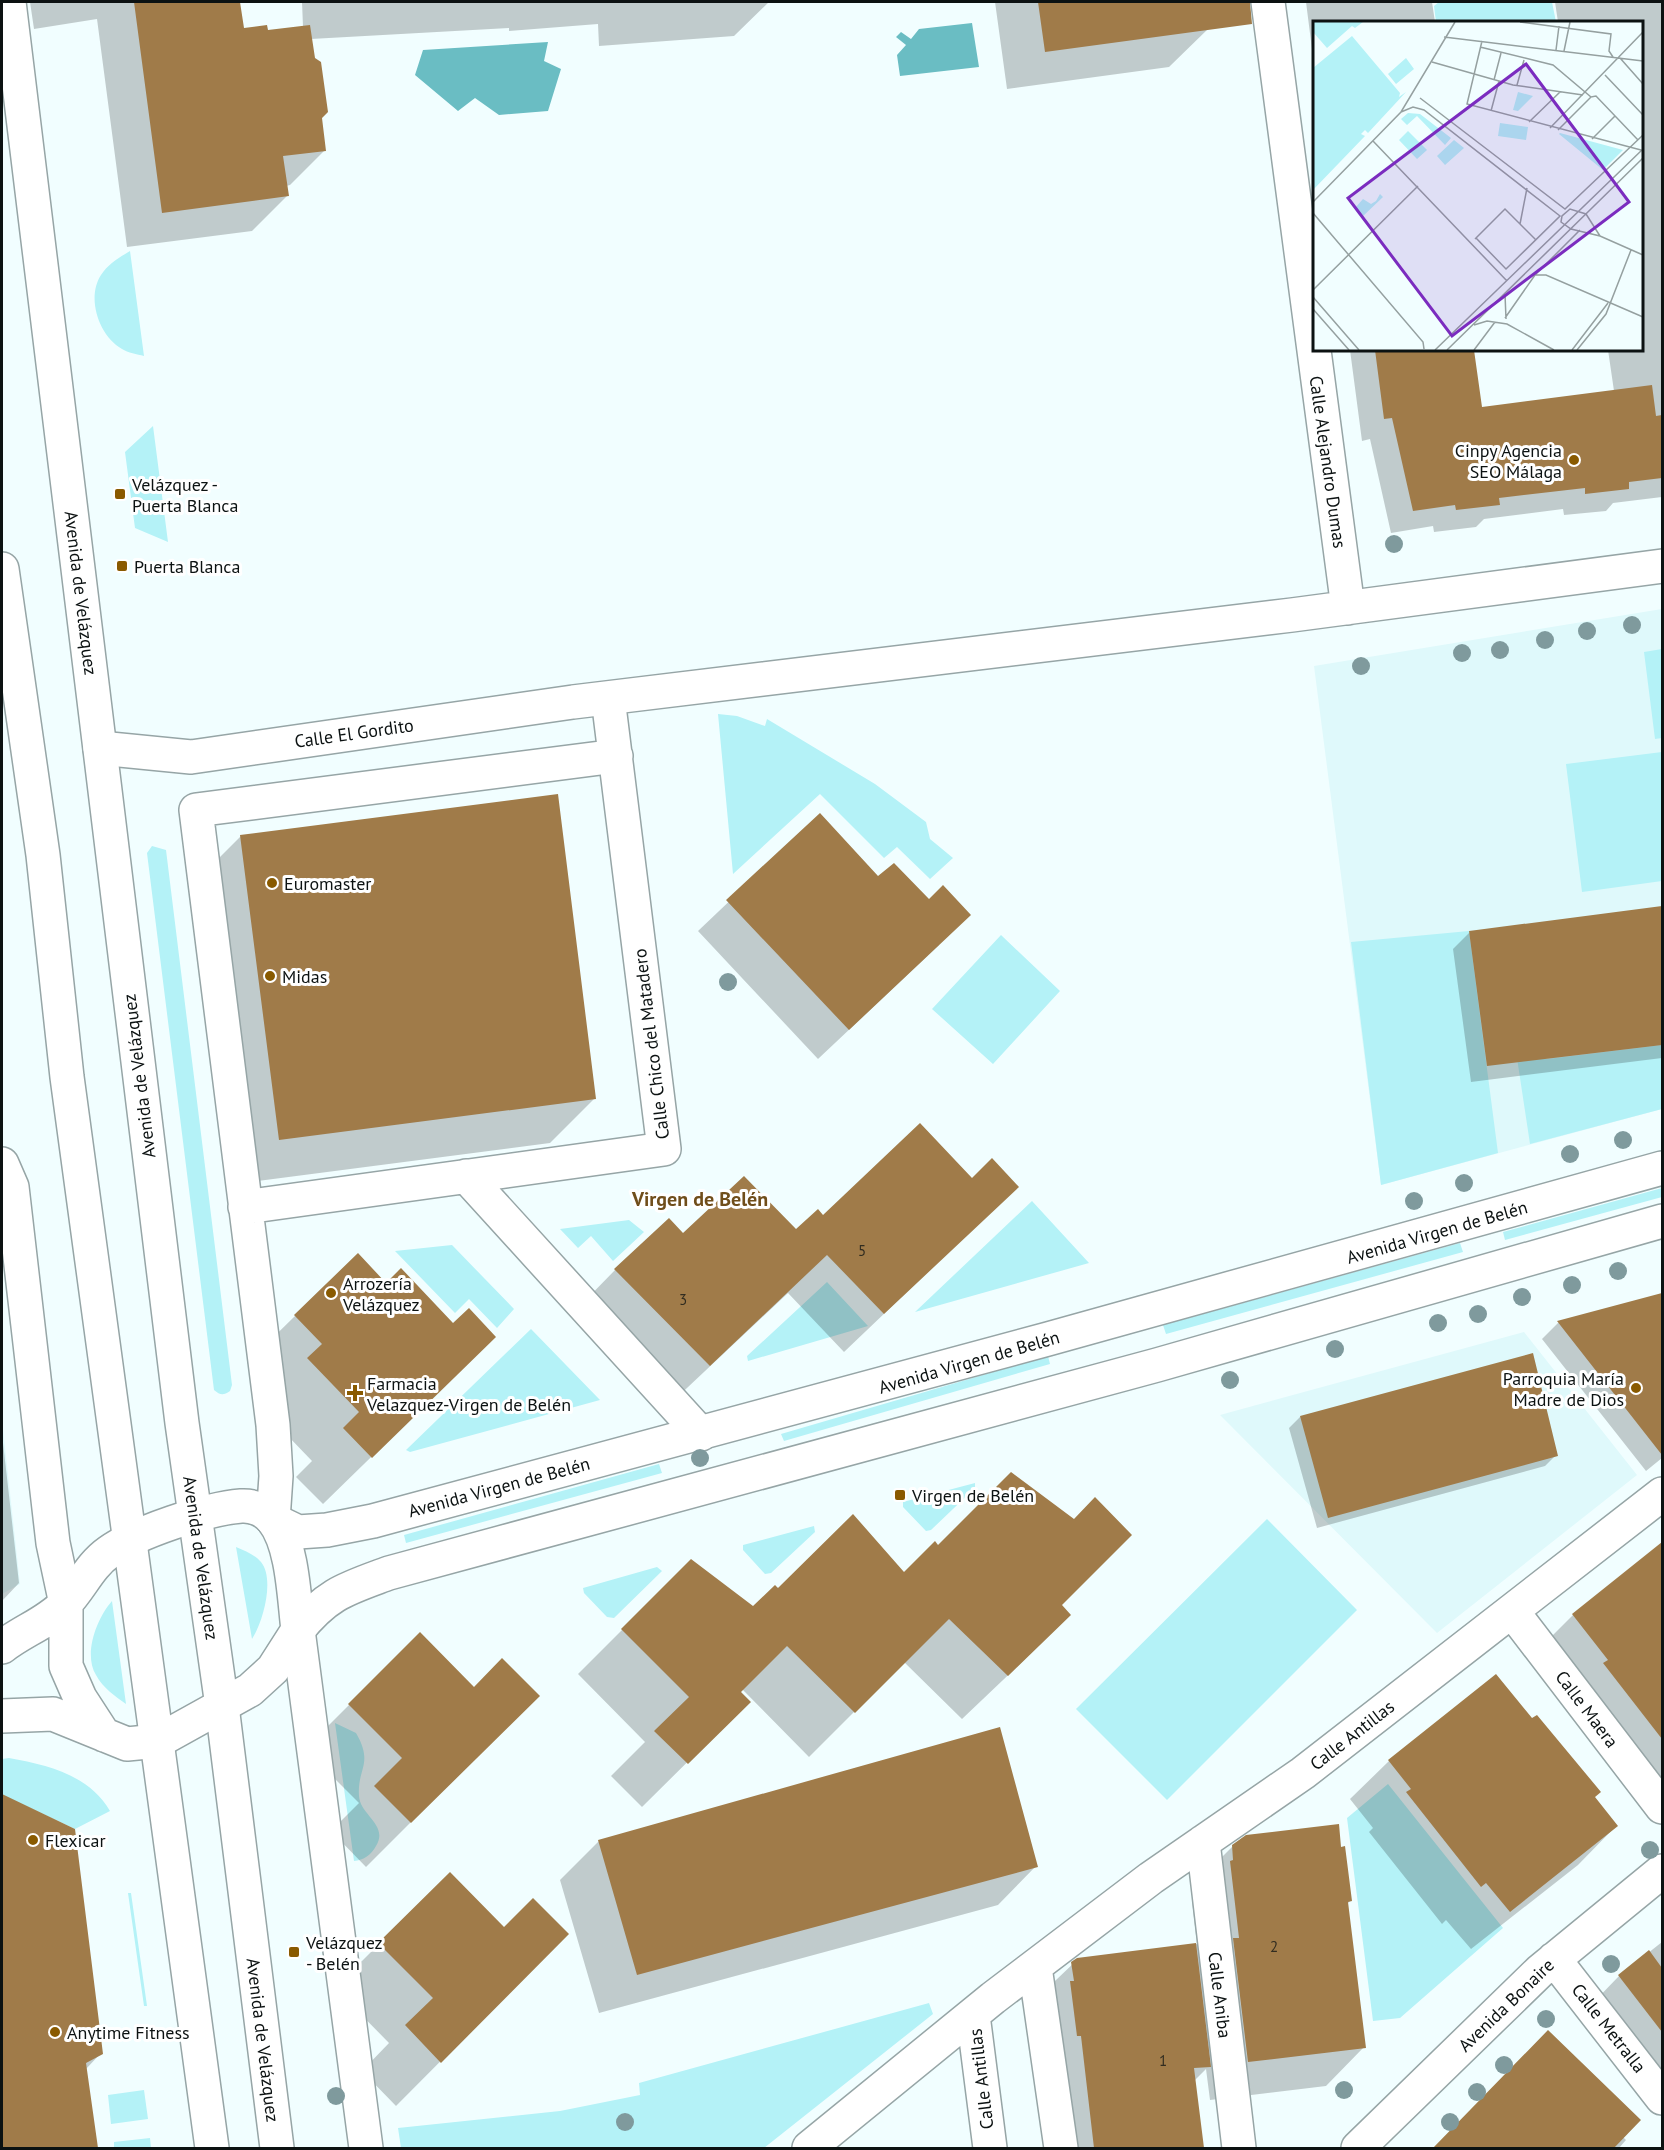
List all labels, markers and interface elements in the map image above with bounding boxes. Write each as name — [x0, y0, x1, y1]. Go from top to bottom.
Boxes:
inset map — [1313, 21, 1643, 351]
street label: Calle Alejandro Dumas — [1304, 374, 1352, 550]
place label: Cinpy Agencia SEO Málaga — [1455, 439, 1562, 483]
marker: Cinpy Agencia SEO Málaga — [1567, 453, 1581, 467]
place label: Velázquez - Puerta Blanca — [131, 473, 238, 517]
marker: Velázquez - Puerta Blanca — [113, 487, 127, 501]
street label: Avenida de Velázquez — [60, 510, 102, 676]
place label: Puerta Blanca — [134, 555, 240, 578]
marker: Puerta Blanca — [115, 559, 129, 573]
street label: Calle El Gordito — [293, 713, 415, 753]
place label: Euromaster — [284, 872, 371, 895]
marker: Euromaster — [265, 876, 279, 890]
street label: Calle Chico del Matadero — [628, 947, 674, 1141]
place label: Midas — [282, 965, 327, 988]
marker: Midas — [263, 969, 277, 983]
street label: Avenida de Velázquez — [118, 993, 160, 1159]
district label: Virgen de Belén — [631, 1186, 768, 1212]
street label: Avenida Virgen de Belén — [1344, 1195, 1530, 1269]
house number: 5 — [858, 1241, 866, 1260]
place label: Arrozería Velázquez — [342, 1272, 420, 1316]
marker: Arrozería Velázquez — [324, 1286, 338, 1300]
house number: 3 — [679, 1290, 687, 1309]
street label: Avenida Virgen de Belén — [876, 1325, 1062, 1399]
place label: Parroquia María Madre de Dios — [1503, 1367, 1624, 1411]
place label: Farmacia Velazquez-Virgen de Belén — [366, 1372, 571, 1416]
marker: Parroquia María Madre de Dios — [1629, 1381, 1643, 1395]
marker: Farmacia Velazquez-Virgen de Belén — [348, 1386, 362, 1400]
street label: Avenida Virgen de Belén — [406, 1452, 592, 1522]
street label: Avenida de Velázquez — [178, 1475, 224, 1641]
place label: Virgen de Belén — [911, 1484, 1034, 1507]
marker: Virgen de Belén — [893, 1488, 907, 1502]
street label: Calle Maera — [1551, 1666, 1623, 1752]
street label: Calle Antillas — [1305, 1695, 1399, 1775]
place label: Flexicar — [45, 1829, 106, 1852]
marker: Flexicar — [26, 1833, 40, 1847]
place label: Velázquez - Belén — [305, 1931, 383, 1975]
house number: 2 — [1270, 1937, 1278, 1956]
marker: Velázquez - Belén — [287, 1945, 301, 1959]
street label: Calle Aniba — [1203, 1951, 1237, 2039]
street label: Avenida Bonaire — [1453, 1953, 1559, 2057]
street label: Avenida de Velázquez — [242, 1957, 284, 2123]
street label: Calle Metralla — [1567, 1979, 1651, 2077]
place label: Anytime Fitness — [67, 2021, 190, 2044]
marker: Anytime Fitness — [48, 2025, 62, 2039]
street label: Calle Antillas — [963, 2027, 999, 2131]
house number: 1 — [1159, 2051, 1167, 2070]

